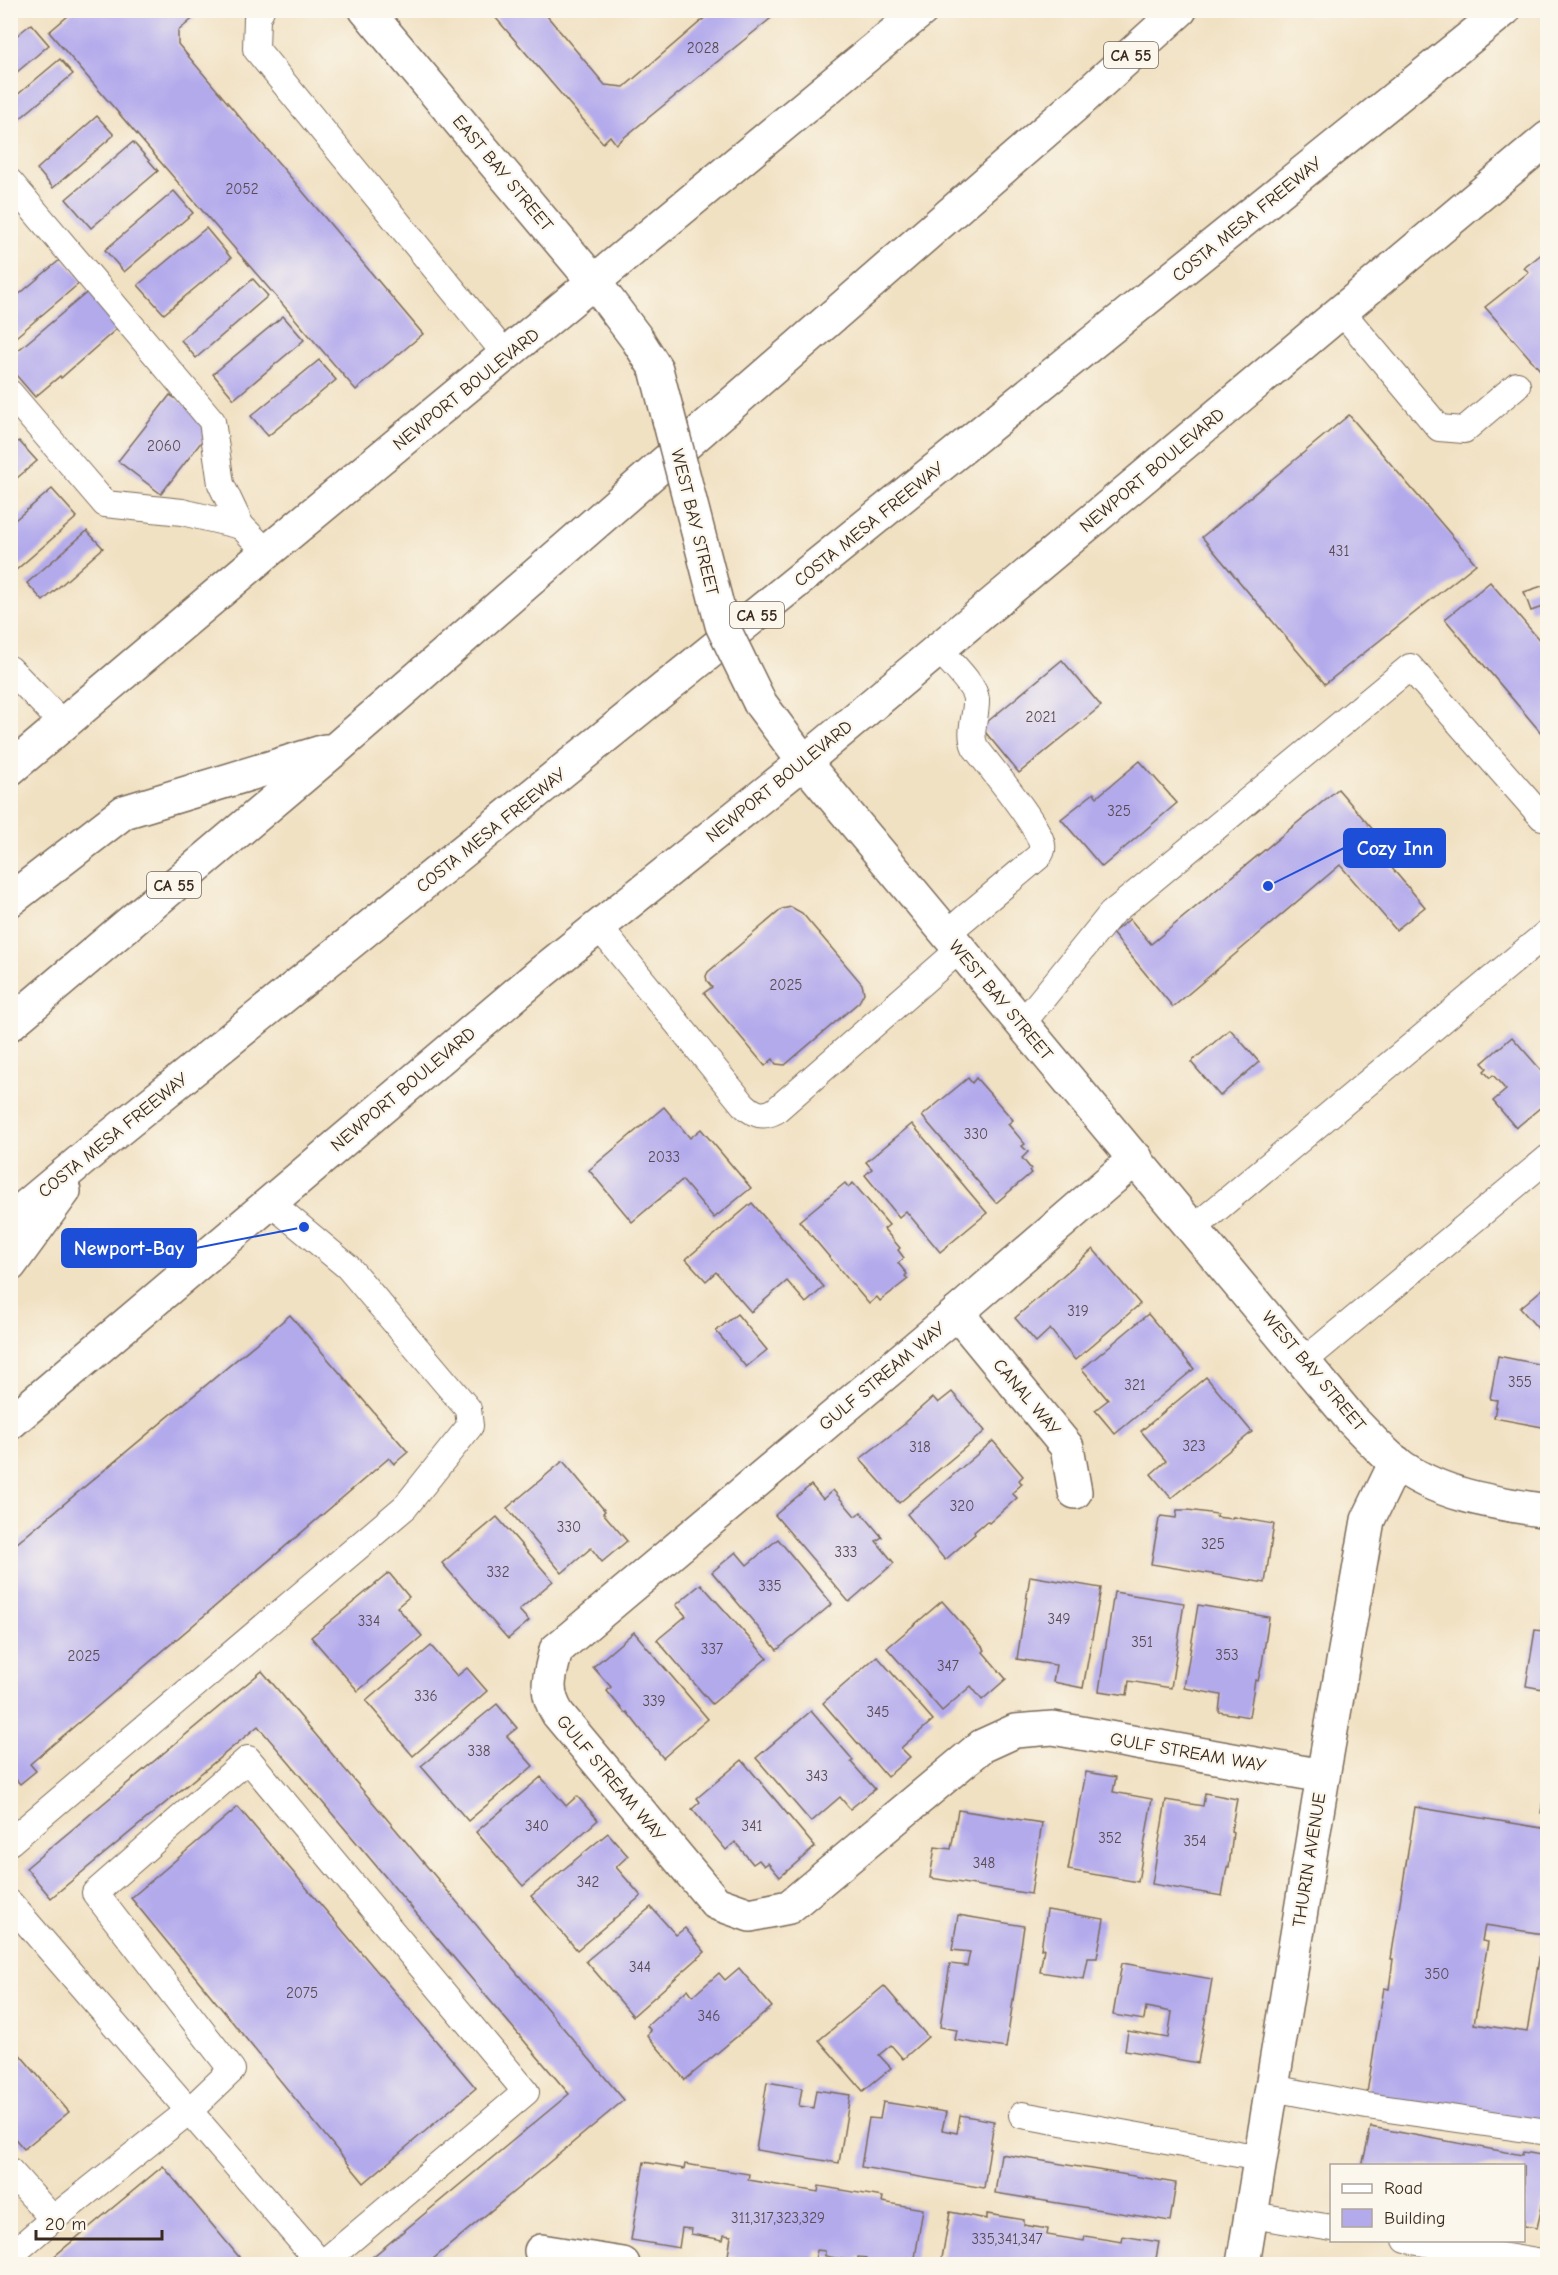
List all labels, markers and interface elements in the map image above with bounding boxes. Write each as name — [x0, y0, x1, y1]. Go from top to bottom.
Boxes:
house number: 2028 — [687, 39, 719, 57]
road number: CA 55 — [1104, 42, 1158, 68]
street label: EAST BAY STREET — [448, 111, 558, 236]
street label: COSTA MESA FREEWAY — [1168, 152, 1327, 286]
house number: 2052 — [226, 180, 258, 198]
street label: NEWPORT BOULEVARD — [389, 324, 544, 455]
street label: NEWPORT BOULEVARD — [1076, 404, 1229, 537]
house number: 2060 — [147, 437, 181, 455]
street label: WEST BAY STREET — [666, 447, 723, 598]
street label: COSTA MESA FREEWAY — [790, 457, 949, 591]
house number: 431 — [1329, 542, 1349, 560]
road number: CA 55 — [730, 602, 784, 628]
house number: 2021 — [1026, 708, 1056, 726]
street label: NEWPORT BOULEVARD — [702, 716, 857, 847]
street label: COSTA MESA FREEWAY — [412, 763, 571, 897]
house number: 325 — [1107, 802, 1131, 820]
callout: Cozy Inn — [1344, 829, 1445, 867]
text: Cozy Inn — [1357, 837, 1433, 860]
road number: CA 55 — [147, 872, 201, 898]
street label: WEST BAY STREET — [944, 936, 1057, 1065]
house number: 2025 — [770, 976, 802, 994]
street label: NEWPORT BOULEVARD — [327, 1023, 480, 1156]
street label: COSTA MESA FREEWAY — [34, 1068, 193, 1202]
house number: 330 — [964, 1125, 988, 1143]
house number: 2033 — [648, 1148, 680, 1166]
callout: Newport-Bay — [62, 1229, 196, 1267]
text: Newport-Bay — [74, 1237, 185, 1260]
house number: 319 — [1067, 1302, 1089, 1320]
street label: WEST BAY STREET — [1257, 1307, 1370, 1436]
street label: GULF STREAM WAY — [815, 1317, 950, 1435]
street label: CANAL WAY — [988, 1355, 1065, 1440]
house number: 355 — [1508, 1373, 1532, 1391]
house number: 321 — [1124, 1376, 1146, 1394]
house number: 323 — [1182, 1437, 1206, 1455]
house number: 318 — [909, 1438, 931, 1456]
house number: 320 — [950, 1497, 974, 1515]
house number: 330 — [557, 1518, 581, 1536]
house number: 325 — [1201, 1535, 1225, 1553]
house number: 333 — [835, 1543, 857, 1561]
house number: 332 — [486, 1563, 510, 1581]
house number: 335 — [758, 1577, 782, 1595]
house number: 349 — [1048, 1610, 1070, 1628]
house number: 334 — [358, 1612, 380, 1630]
house number: 351 — [1131, 1633, 1153, 1651]
house number: 337 — [701, 1640, 723, 1658]
house number: 353 — [1215, 1646, 1239, 1664]
house number: 2025 — [68, 1647, 100, 1665]
house number: 347 — [937, 1657, 959, 1675]
house number: 336 — [414, 1687, 438, 1705]
house number: 339 — [642, 1692, 666, 1710]
house number: 345 — [867, 1703, 889, 1721]
street label: GULF STREAM WAY — [552, 1711, 670, 1846]
street label: GULF STREAM WAY — [1108, 1728, 1268, 1777]
house number: 338 — [468, 1742, 490, 1760]
house number: 343 — [806, 1767, 828, 1785]
street label: THURIN AVENUE — [1289, 1791, 1331, 1929]
house number: 340 — [525, 1817, 549, 1835]
house number: 341 — [742, 1817, 762, 1835]
house number: 352 — [1098, 1829, 1122, 1847]
house number: 354 — [1184, 1832, 1206, 1850]
house number: 348 — [973, 1854, 995, 1872]
house number: 342 — [577, 1873, 599, 1891]
house number: 344 — [629, 1958, 651, 1976]
house number: 350 — [1425, 1965, 1449, 1983]
house number: 2075 — [286, 1984, 318, 2002]
house number: 346 — [698, 2007, 720, 2025]
legend — [1330, 2164, 1525, 2242]
text: Road — [1384, 2178, 1423, 2199]
scale bar — [36, 2203, 162, 2241]
text: Building — [1384, 2208, 1446, 2229]
house number: 311,317,323,329 — [731, 2209, 825, 2227]
text: 20 m — [45, 2214, 86, 2235]
house number: 335,341,347 — [972, 2230, 1042, 2248]

